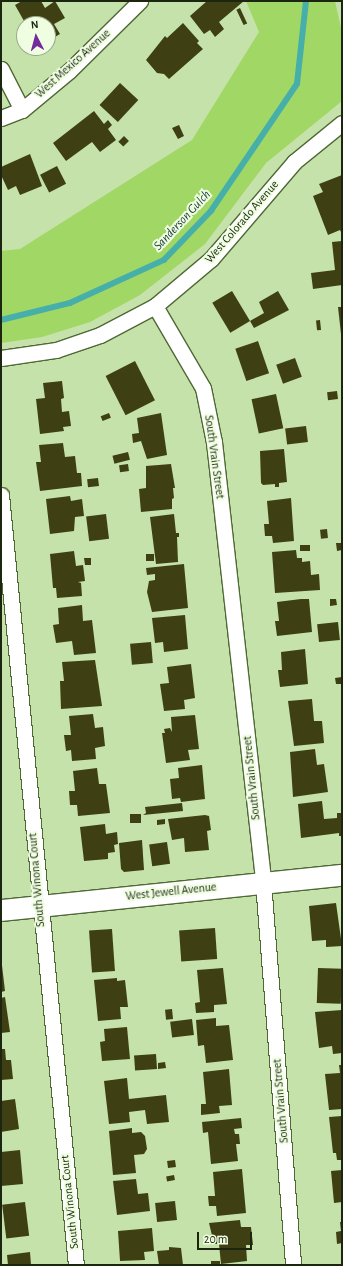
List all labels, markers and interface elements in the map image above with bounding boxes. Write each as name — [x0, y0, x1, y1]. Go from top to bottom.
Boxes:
north arrow — [16, 16, 56, 56]
text: N — [30, 19, 39, 30]
street label: West Mexico Avenue — [32, 26, 114, 102]
street label: West Colorado Avenue — [202, 178, 282, 266]
water label: Sanderson Gulch — [151, 188, 215, 254]
street label: South Vrain Street — [201, 414, 227, 500]
street label: South Vrain Street — [240, 735, 264, 821]
street label: South Winona Court — [26, 832, 48, 928]
street label: West Jewell Avenue — [125, 880, 217, 904]
street label: South Vrain Street — [270, 1058, 292, 1144]
street label: South Winona Court — [58, 1154, 82, 1250]
scale bar — [199, 1224, 254, 1250]
text: 20 m — [204, 1233, 227, 1245]

